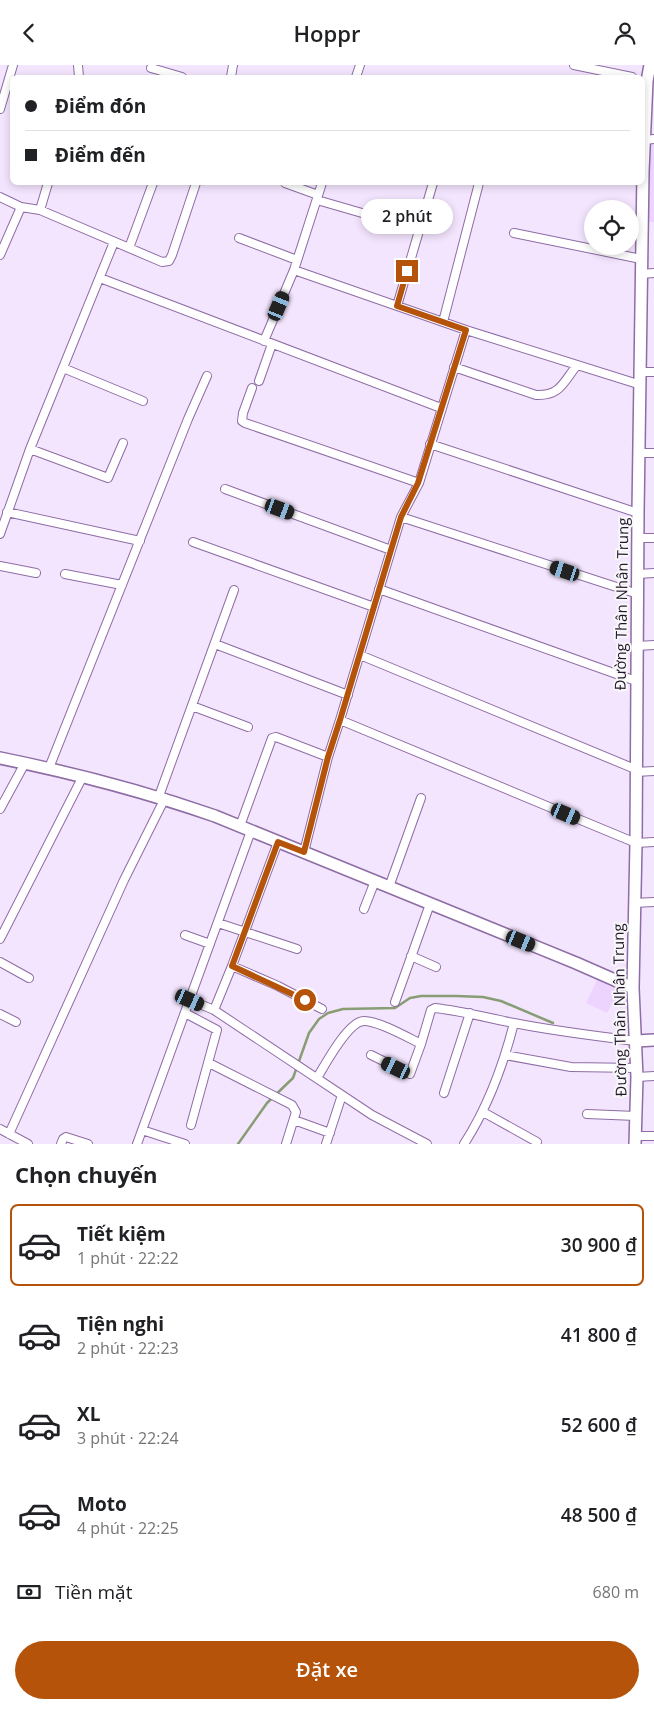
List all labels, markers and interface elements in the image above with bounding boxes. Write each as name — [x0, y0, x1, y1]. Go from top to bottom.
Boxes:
text: Hoppr — [294, 18, 360, 48]
icon: back — [15, 19, 43, 47]
icon: person — [611, 19, 639, 47]
text: Điểm đón — [55, 93, 146, 119]
text: Điểm đến — [55, 142, 146, 168]
callout: 2 phút — [361, 199, 453, 233]
map controls — [584, 200, 639, 255]
button: locate — [584, 200, 639, 255]
text: 2 phút — [382, 205, 432, 227]
route end — [396, 260, 418, 282]
car — [266, 289, 291, 323]
car — [263, 497, 296, 521]
street label: Đường Thân Nhân Trung — [609, 517, 633, 691]
car — [548, 559, 581, 583]
car — [549, 801, 582, 827]
street label: Đường Thân Nhân Trung — [607, 923, 631, 1097]
car — [504, 928, 537, 954]
car — [173, 987, 206, 1013]
route start — [294, 989, 316, 1011]
car — [379, 1055, 412, 1081]
text: Chọn chuyến — [15, 1159, 157, 1189]
text: Tiết kiệm — [77, 1221, 166, 1247]
icon: car — [17, 1223, 62, 1268]
text: 30 900 ₫ — [561, 1232, 637, 1258]
text: 1 phút · 22:22 — [77, 1247, 179, 1269]
text: Tiện nghi — [77, 1311, 164, 1337]
icon: car — [17, 1313, 62, 1358]
text: 41 800 ₫ — [561, 1322, 637, 1348]
text: 2 phút · 22:23 — [77, 1337, 179, 1359]
text: XL — [77, 1401, 100, 1427]
icon: car — [17, 1403, 62, 1448]
text: 52 600 ₫ — [561, 1412, 637, 1438]
text: 3 phút · 22:24 — [77, 1427, 179, 1449]
text: Moto — [77, 1491, 127, 1517]
icon: car — [17, 1493, 62, 1538]
text: 48 500 ₫ — [561, 1502, 637, 1528]
text: 4 phút · 22:25 — [77, 1517, 179, 1539]
icon: cash — [15, 1578, 43, 1606]
text: Tiền mặt — [55, 1579, 132, 1605]
text: 680 m — [593, 1581, 639, 1603]
button: Đặt xe — [15, 1641, 639, 1699]

